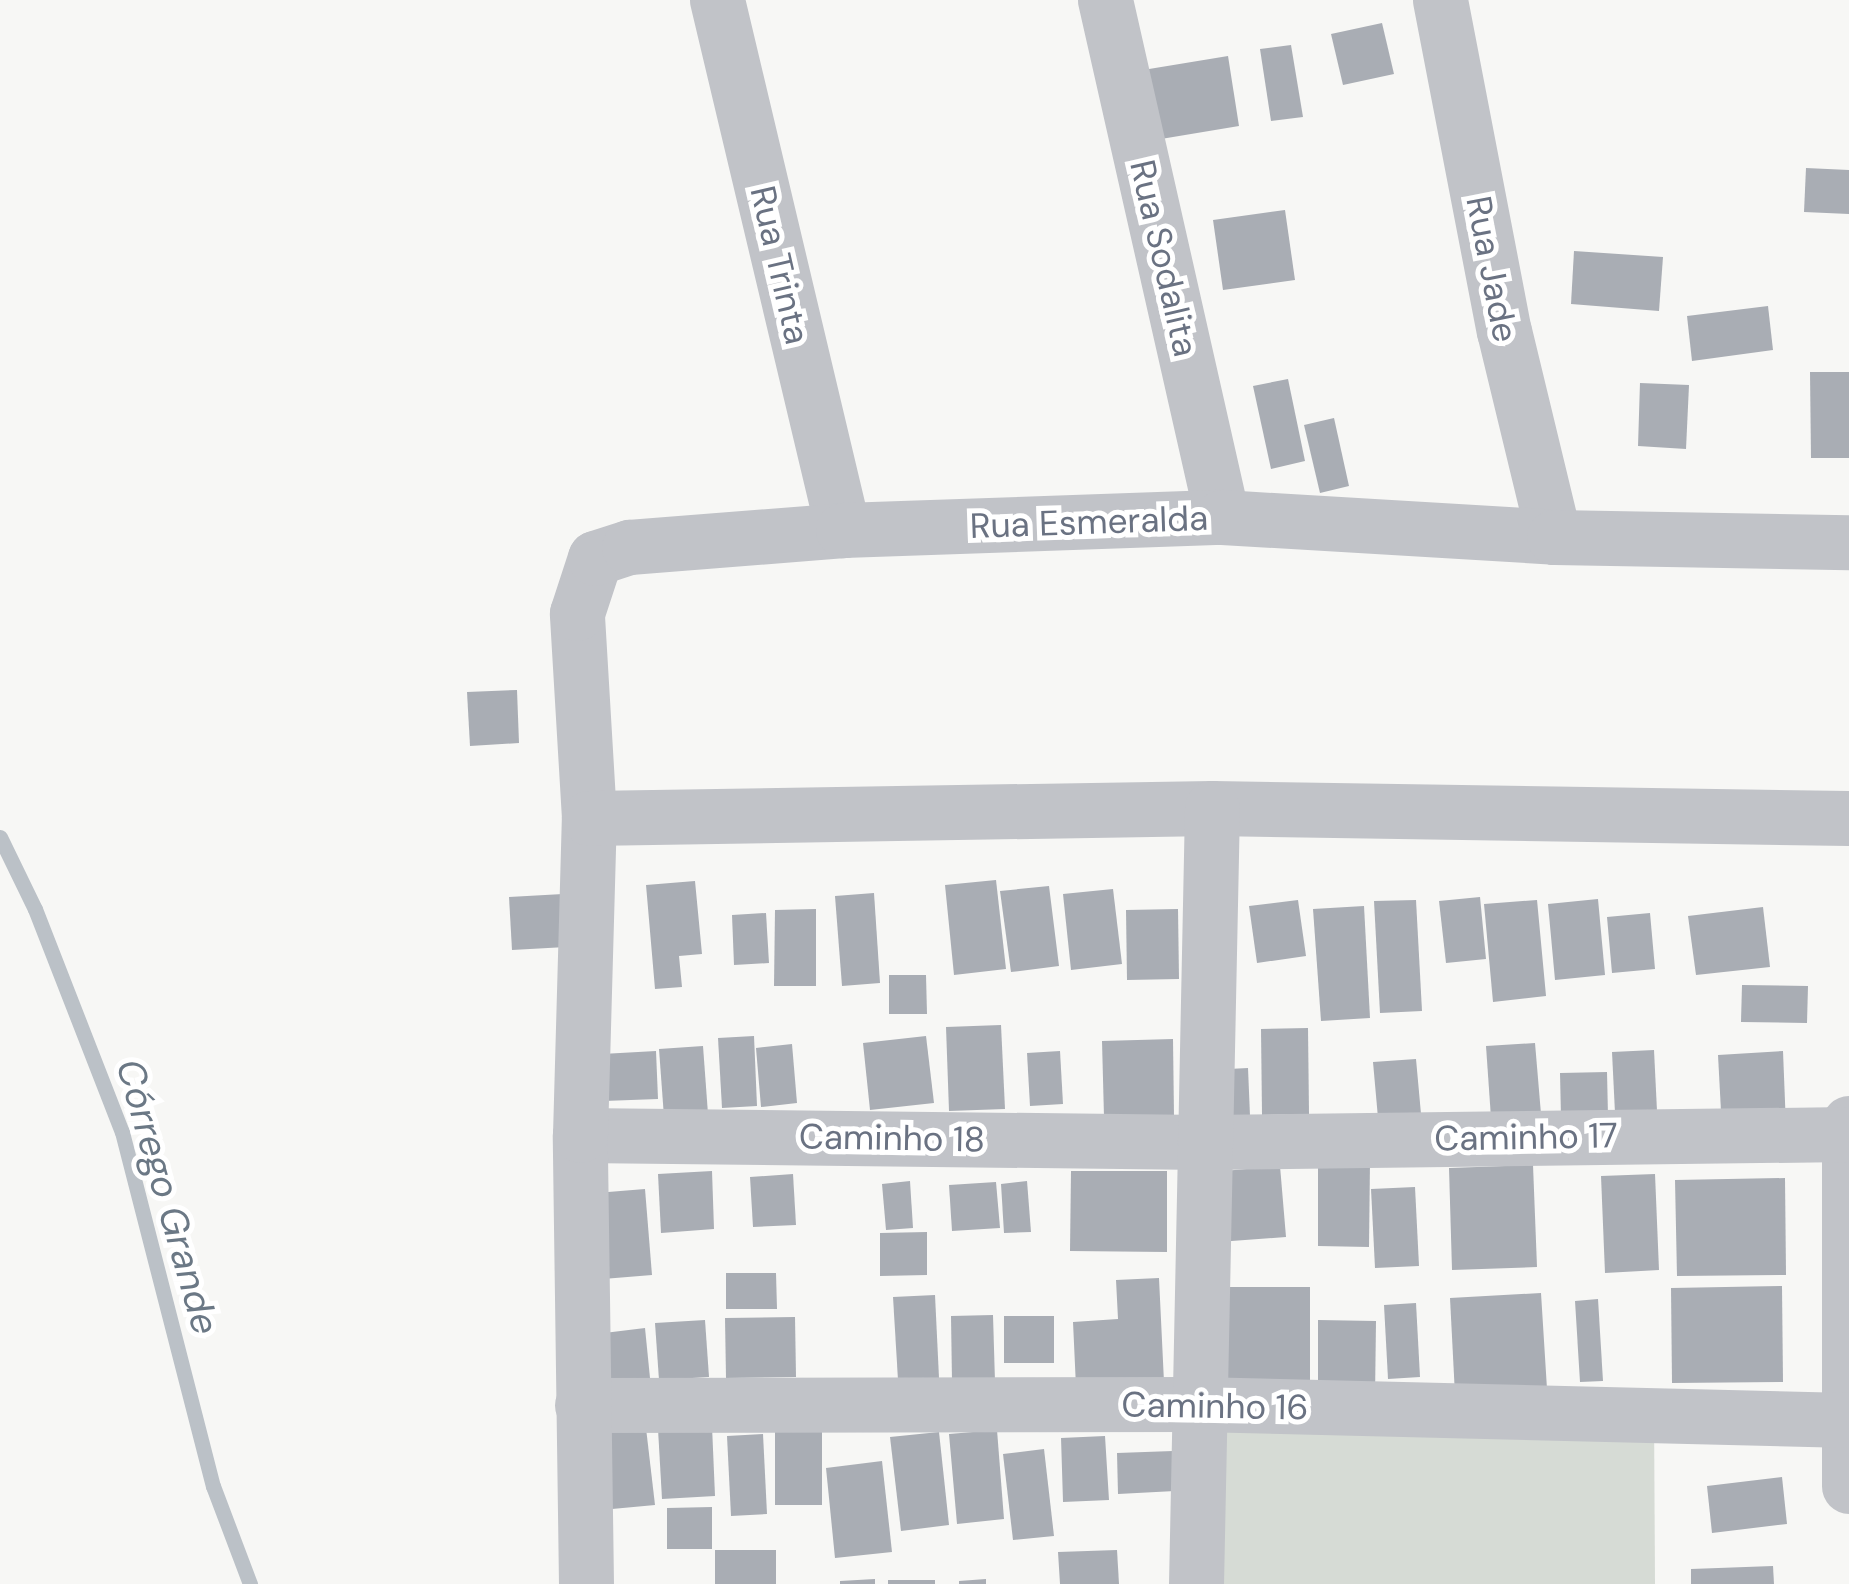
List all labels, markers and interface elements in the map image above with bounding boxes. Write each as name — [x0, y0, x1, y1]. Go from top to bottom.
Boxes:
street label: Rua Sodalita — [1121, 156, 1207, 360]
street label: Rua Trinta — [741, 182, 819, 348]
street label: Rua Jade — [1457, 193, 1527, 345]
street label: Rua Esmeralda — [969, 497, 1209, 547]
water label: Córrego Grande — [106, 1054, 228, 1340]
street label: Caminho 17 — [1434, 1114, 1618, 1160]
street label: Caminho 18 — [799, 1115, 985, 1161]
street label: Caminho 16 — [1121, 1383, 1309, 1429]

